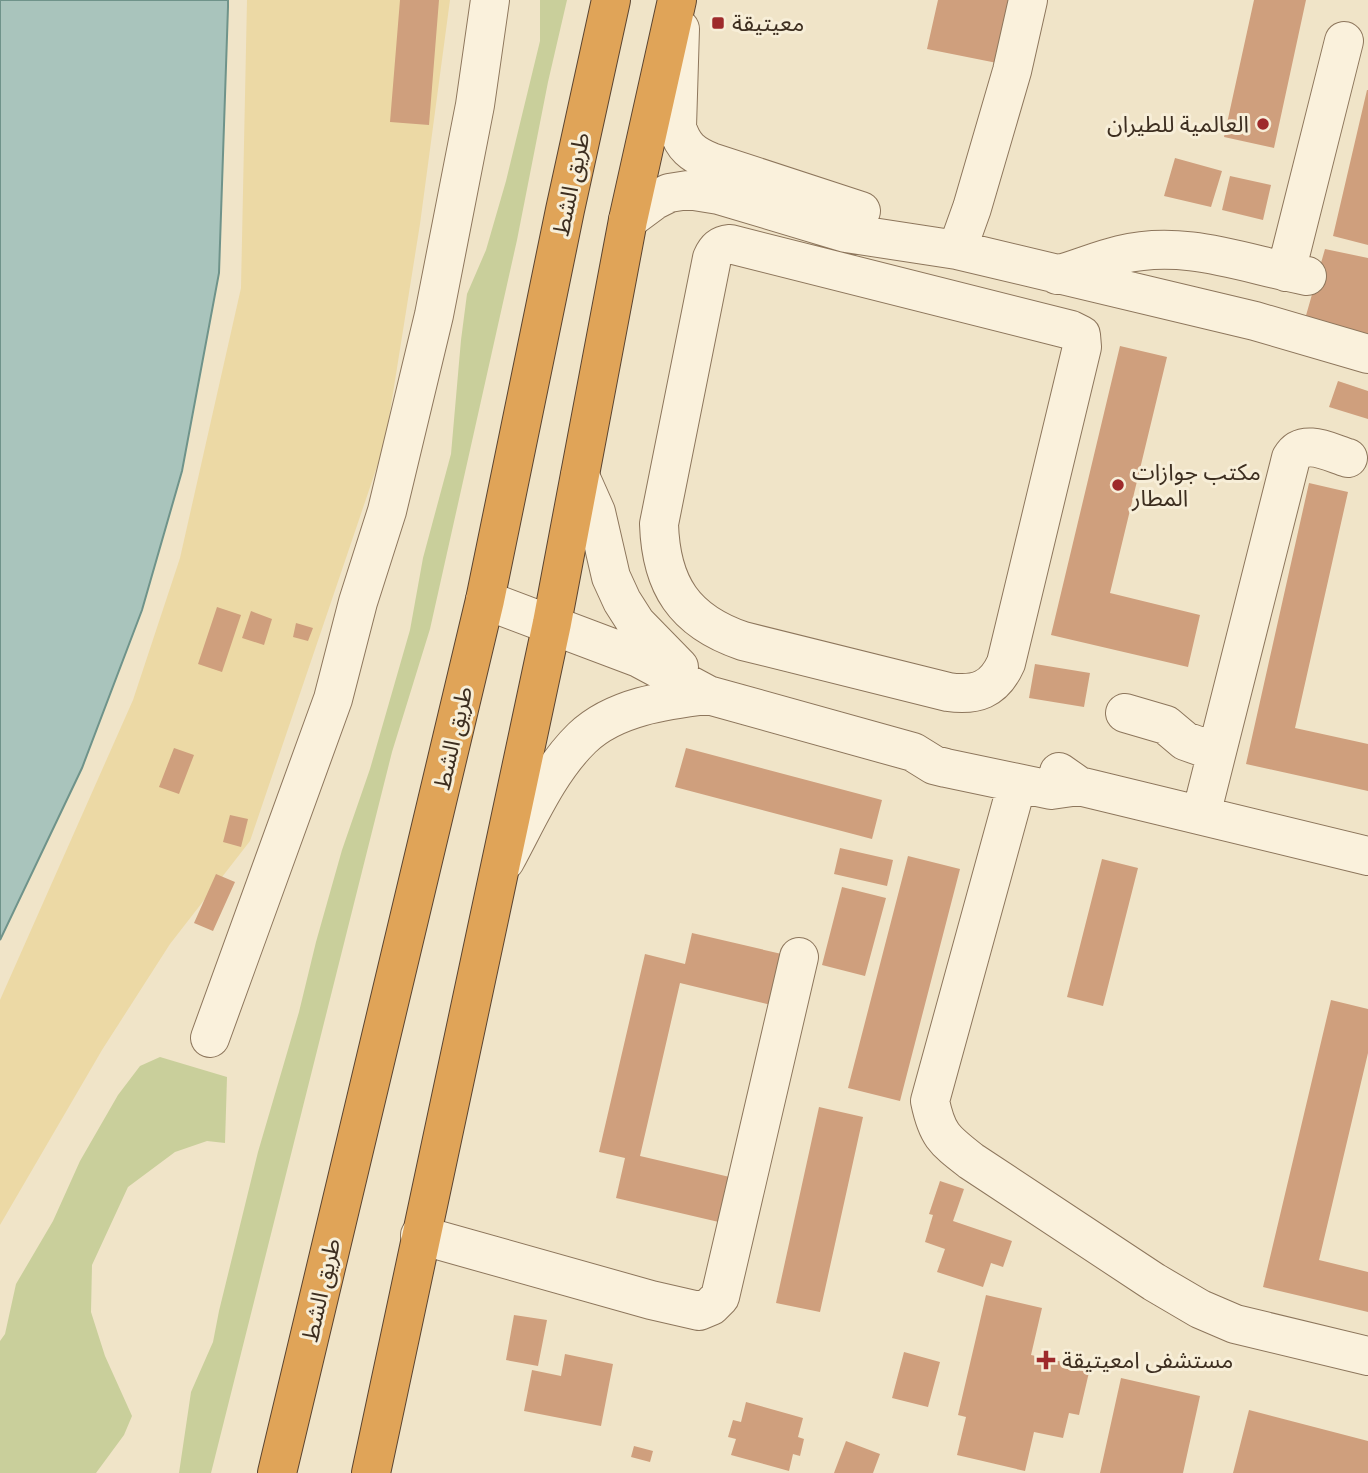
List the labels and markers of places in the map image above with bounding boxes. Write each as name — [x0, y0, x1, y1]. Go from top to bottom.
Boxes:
place label: معيتيقة — [732, 7, 804, 39]
marker: معيتيقة — [710, 15, 726, 31]
place label: العالمية للطيران — [1107, 108, 1249, 140]
marker: العالمية للطيران — [1255, 116, 1271, 132]
place label: مكتب جوازات المطار — [1131, 456, 1261, 514]
marker: مكتب جوازات المطار — [1110, 477, 1126, 493]
place label: مستشفى امعيتيقة — [1062, 1344, 1233, 1376]
marker: مستشفى امعيتيقة — [1036, 1350, 1056, 1370]

